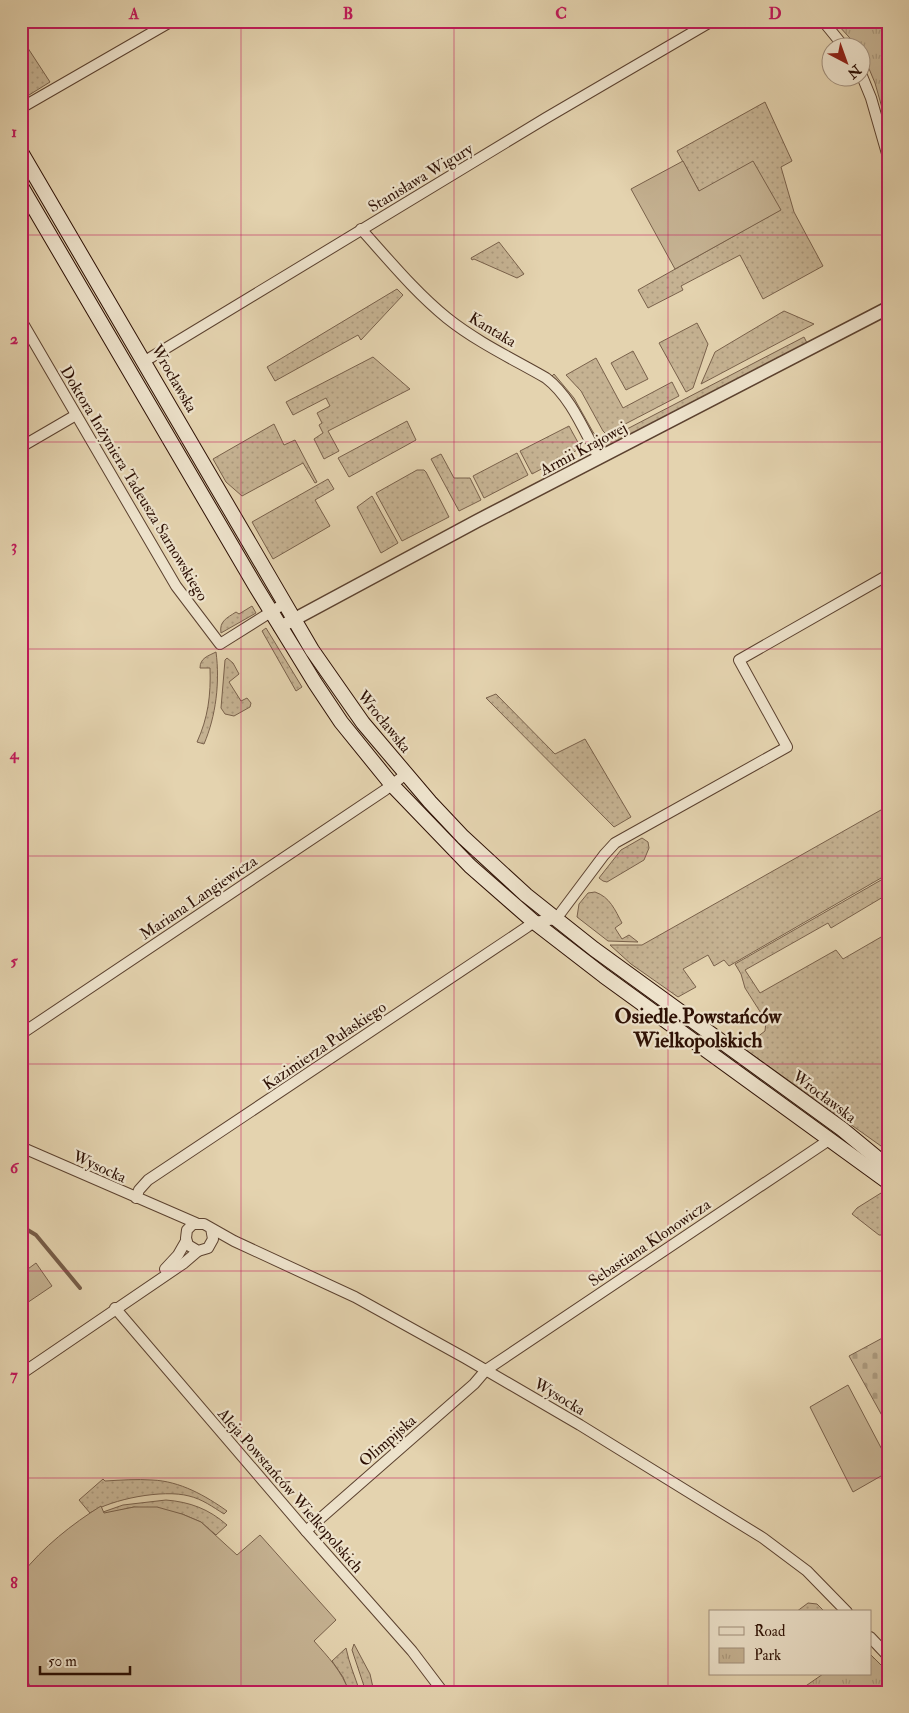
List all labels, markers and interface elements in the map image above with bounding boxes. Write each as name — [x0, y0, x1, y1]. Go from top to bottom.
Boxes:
text: A — [128, 4, 140, 24]
text: B — [343, 4, 353, 24]
text: C — [555, 4, 567, 24]
text: D — [768, 4, 782, 24]
north arrow — [822, 38, 872, 88]
text: N — [844, 60, 865, 82]
text: 1 — [11, 122, 17, 142]
street label: Stanisława Wigury — [364, 138, 477, 217]
street label: Kantaka — [465, 308, 520, 352]
text: 2 — [10, 329, 18, 349]
street label: Wrocławska — [146, 340, 202, 416]
street label: Doktora Inżyniera Tadeusza Sarnowskiego — [56, 362, 213, 605]
street label: Armii Krajowej — [536, 418, 630, 481]
text: 3 — [11, 536, 17, 556]
street label: Wrocławska — [352, 685, 416, 757]
text: 4 — [9, 744, 20, 764]
street label: Mariana Langiewicza — [136, 851, 261, 944]
text: 5 — [10, 951, 18, 971]
street label: Kazimierza Pułaskiego — [259, 997, 390, 1095]
district label: Osiedle Powstańców Wielkopolskich — [615, 1003, 782, 1054]
street label: Wrocławska — [788, 1066, 861, 1128]
street label: Wysocka — [69, 1146, 130, 1188]
text: 6 — [10, 1158, 20, 1178]
street label: Sebastiana Klonowicza — [585, 1194, 715, 1291]
text: 7 — [10, 1365, 18, 1385]
street label: Wysocka — [529, 1373, 589, 1420]
street label: Aleja Powstańców Wielkopolskich — [212, 1403, 368, 1578]
street label: Olimpijska — [355, 1410, 421, 1472]
text: 8 — [10, 1573, 18, 1593]
legend — [709, 1610, 872, 1676]
text: Road — [754, 1622, 786, 1641]
scale bar — [40, 1643, 130, 1675]
text: Park — [754, 1646, 781, 1665]
text: 50 m — [48, 1652, 77, 1671]

